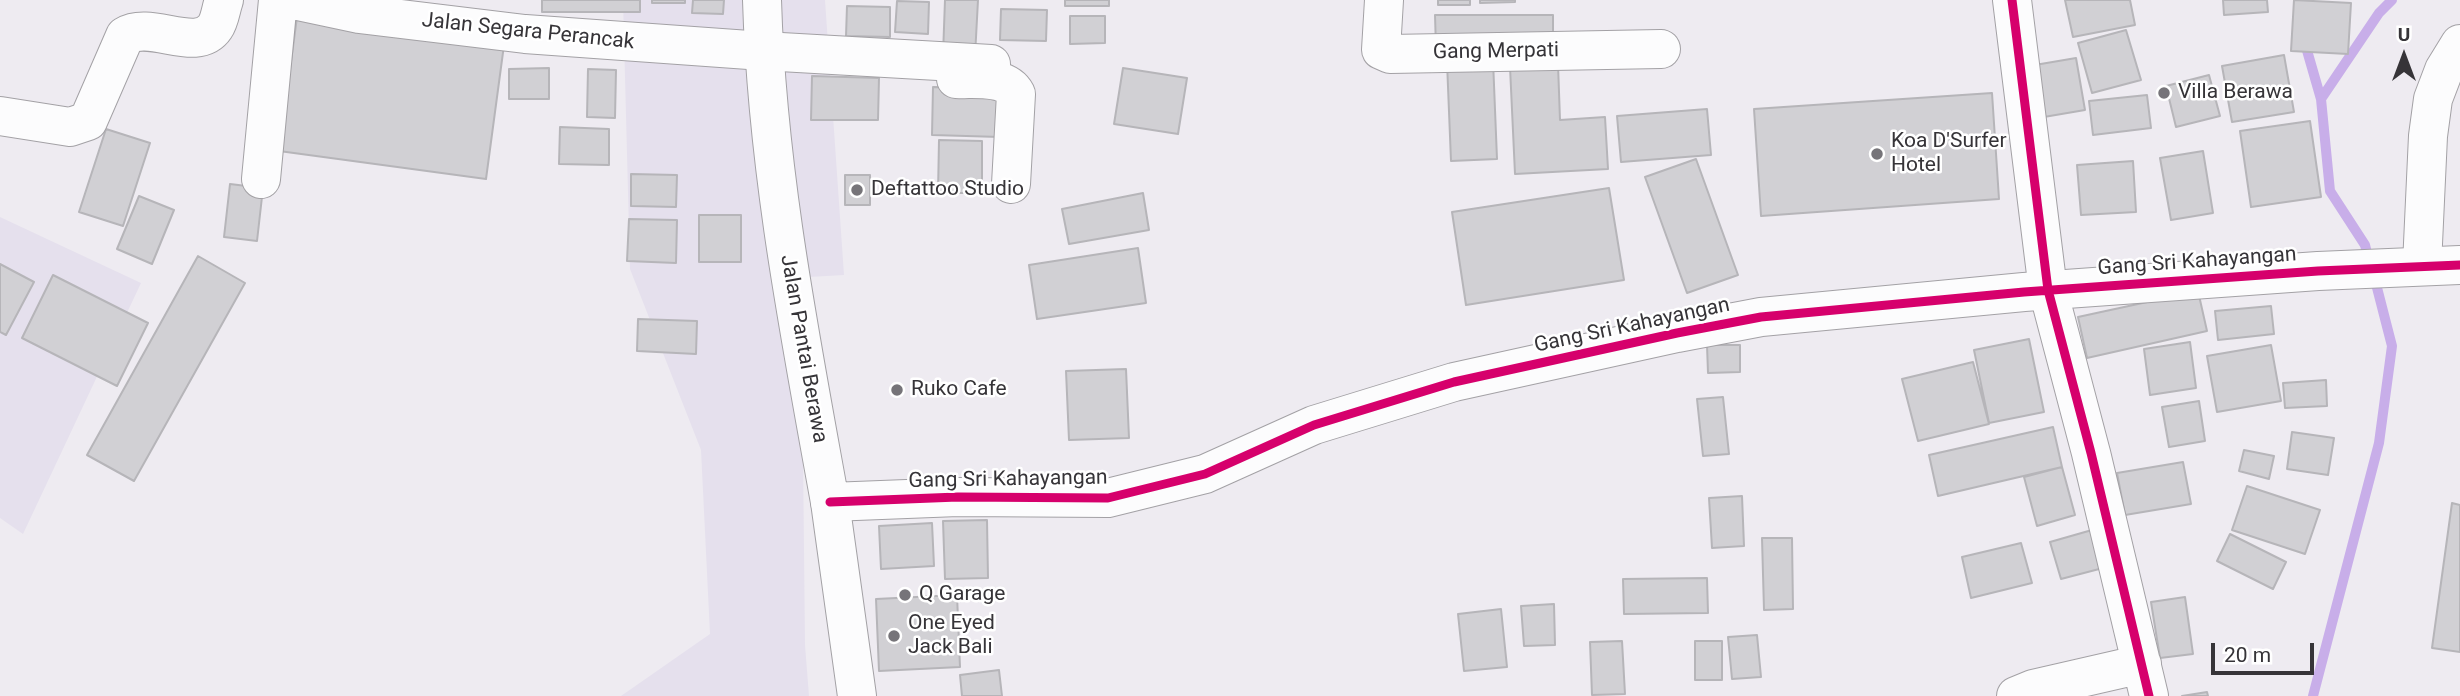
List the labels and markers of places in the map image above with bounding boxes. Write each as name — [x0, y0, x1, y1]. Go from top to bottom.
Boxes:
place label: Villa Berawa — [2178, 80, 2293, 106]
marker: Villa Berawa — [2156, 85, 2172, 101]
place label: Koa D'Surfer Hotel — [1891, 129, 2007, 179]
marker: Koa D'Surfer Hotel — [1869, 146, 1885, 162]
place label: Deftattoo Studio — [871, 177, 1024, 203]
marker: Deftattoo Studio — [849, 182, 865, 198]
place label: Ruko Cafe — [911, 377, 1007, 403]
marker: Ruko Cafe — [889, 382, 905, 398]
place label: Q Garage — [919, 582, 1005, 608]
marker: Q Garage — [897, 587, 913, 603]
place label: One Eyed Jack Bali — [908, 611, 995, 661]
marker: One Eyed Jack Bali — [886, 628, 902, 644]

